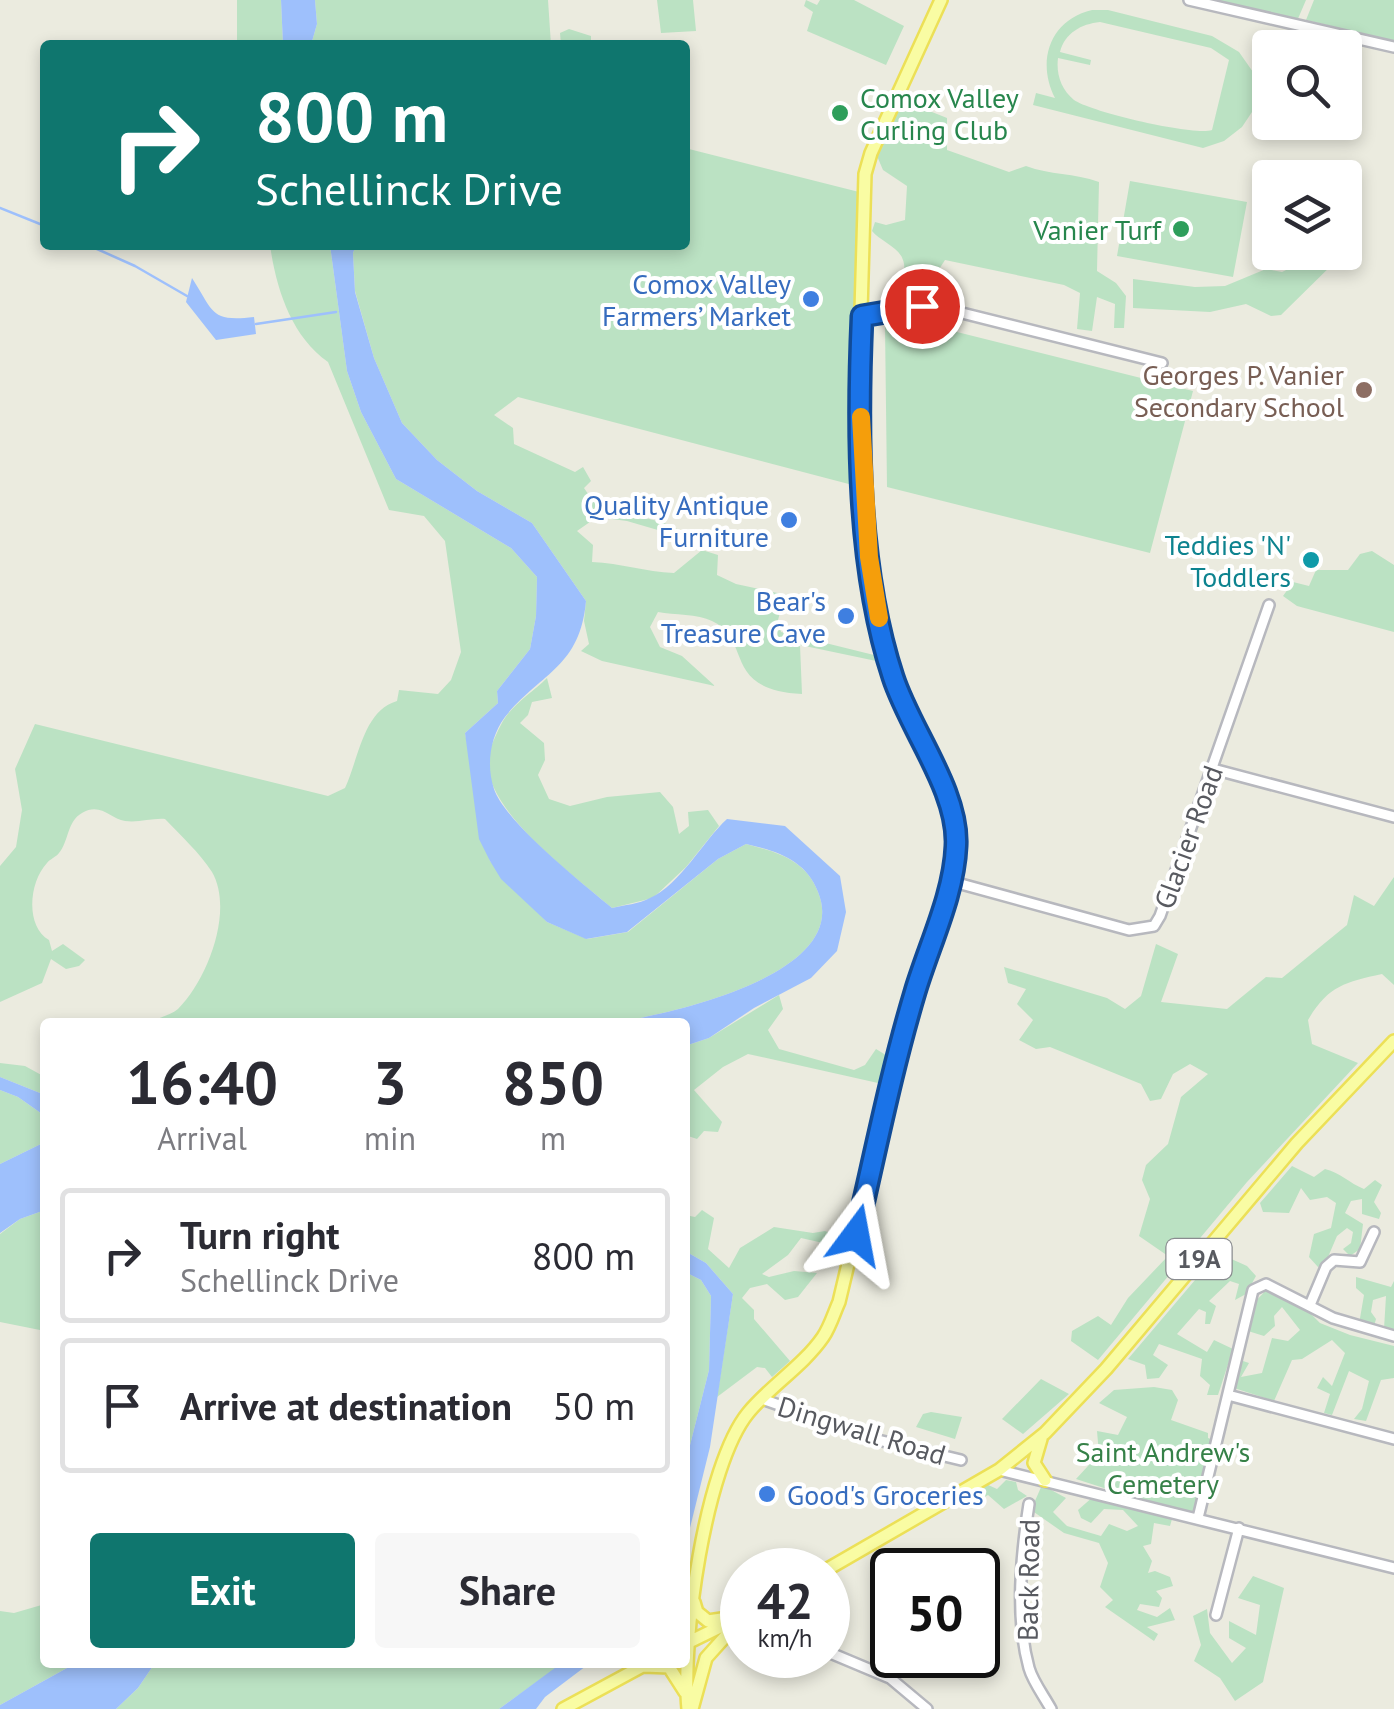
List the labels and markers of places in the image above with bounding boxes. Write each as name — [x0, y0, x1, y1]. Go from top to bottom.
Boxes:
place label: Comox Valley Curling Club — [860, 79, 1019, 148]
marker: Comox Valley Curling Club — [829, 102, 851, 124]
place label: Vanier Turf — [1032, 211, 1162, 248]
marker: Vanier Turf — [1170, 218, 1192, 240]
pin — [880, 264, 965, 349]
place label: Comox Valley Farmers’ Market — [602, 265, 791, 334]
marker: Comox Valley Farmers’ Market — [800, 288, 822, 310]
place label: Georges P. Vanier Secondary School — [1134, 356, 1344, 425]
marker: Georges P. Vanier Secondary School — [1353, 379, 1375, 401]
place label: Quality Antique Furniture — [584, 486, 769, 555]
marker: Quality Antique Furniture — [778, 509, 800, 531]
place label: Teddies 'N' Toddlers — [1165, 526, 1291, 595]
marker: Teddies 'N' Toddlers — [1300, 549, 1322, 571]
place label: Bear's Treasure Cave — [661, 582, 826, 651]
marker: Bear's Treasure Cave — [835, 605, 857, 627]
place label: Good's Groceries — [787, 1476, 984, 1513]
marker: Good's Groceries — [756, 1483, 778, 1505]

